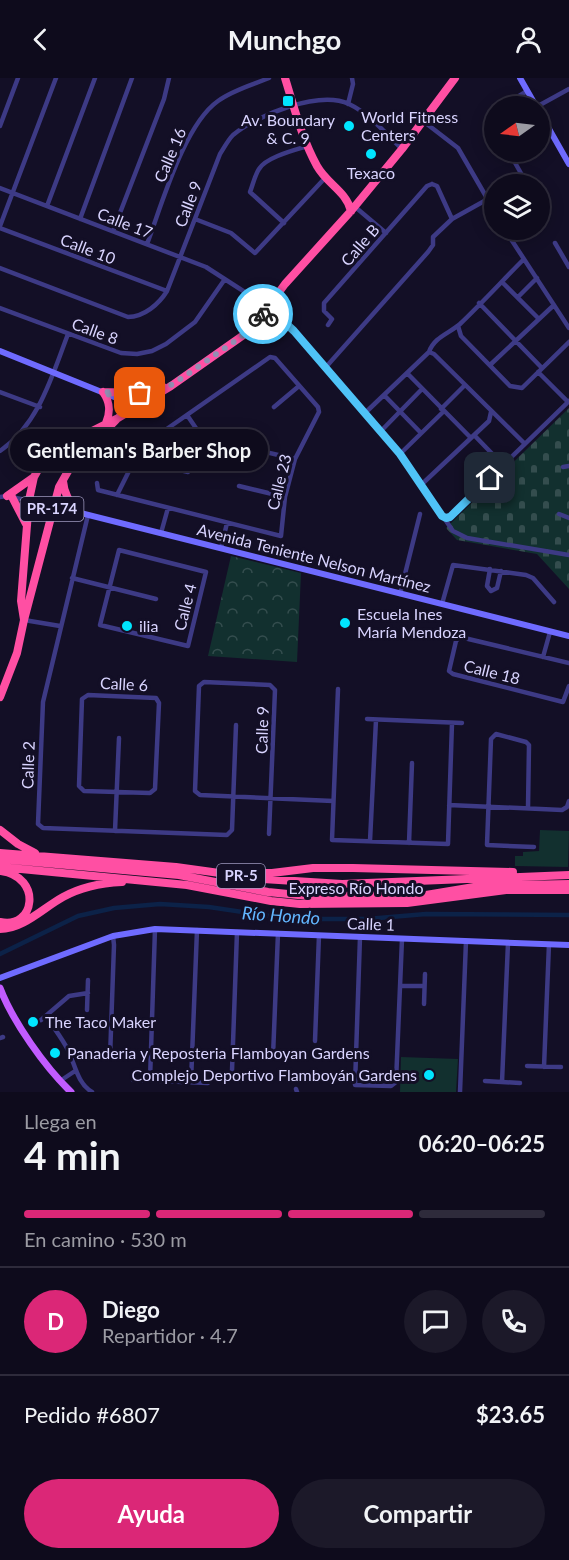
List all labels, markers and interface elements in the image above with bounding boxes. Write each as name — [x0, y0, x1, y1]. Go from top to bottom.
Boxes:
icon: back — [24, 23, 57, 56]
text: Munchgo — [228, 23, 341, 56]
icon: person — [512, 23, 545, 56]
marker: Av. Boundary & C. 9 — [281, 94, 295, 108]
north arrow — [484, 96, 550, 162]
map controls — [484, 96, 550, 240]
place label: World Fitness Centers — [361, 107, 458, 144]
place label: Av. Boundary & C. 9 — [241, 110, 336, 147]
marker: World Fitness Centers — [342, 119, 356, 133]
street label: Calle 16 — [150, 125, 189, 185]
marker: Texaco — [364, 147, 378, 161]
place label: Texaco — [347, 163, 395, 182]
button: layers — [484, 174, 550, 240]
street label: Calle 9 — [170, 178, 205, 230]
street label: Calle 17 — [95, 203, 155, 242]
street label: Calle B — [336, 220, 383, 269]
street label: Calle 10 — [58, 229, 118, 268]
courier — [233, 284, 293, 344]
icon: bike — [247, 298, 280, 331]
street label: Calle 8 — [69, 313, 121, 348]
pin — [114, 367, 165, 418]
icon: bag — [123, 376, 156, 409]
callout: Gentleman's Barber Shop — [11, 429, 269, 471]
text: Gentleman's Barber Shop — [27, 438, 251, 462]
street label: Calle 23 — [262, 452, 295, 512]
pin — [464, 452, 515, 503]
icon: home — [473, 461, 506, 494]
road number: PR-174 — [20, 497, 84, 521]
street label: Avenida Teniente Nelson Martínez — [195, 519, 433, 596]
street label: Calle 4 — [169, 581, 200, 632]
place label: Escuela Ines María Mendoza — [357, 604, 466, 641]
place label: ilia — [139, 616, 158, 635]
marker: Escuela Ines María Mendoza — [338, 616, 352, 630]
marker: ilia — [120, 619, 134, 633]
street label: Calle 18 — [462, 655, 522, 688]
street label: Calle 6 — [100, 673, 148, 694]
street label: Calle 9 — [251, 706, 272, 754]
street label: Calle 2 — [17, 741, 38, 789]
road number: PR-5 — [217, 864, 265, 888]
street label: Expreso Río Hondo — [288, 878, 424, 897]
water label: Río Hondo — [241, 901, 321, 929]
street label: Calle 1 — [347, 913, 395, 934]
place label: The Taco Maker — [45, 1012, 156, 1031]
marker: The Taco Maker — [26, 1015, 40, 1029]
place label: Panaderia y Reposteria Flamboyan Gardens — [67, 1043, 370, 1062]
marker: Panaderia y Reposteria Flamboyan Gardens — [48, 1046, 62, 1060]
place label: Complejo Deportivo Flamboyán Gardens — [132, 1065, 417, 1084]
marker: Complejo Deportivo Flamboyán Gardens — [422, 1068, 436, 1082]
text: Llega en — [24, 1109, 97, 1133]
text: 06:20–06:25 — [419, 1130, 545, 1157]
text: 4 min — [24, 1132, 121, 1178]
text: En camino · 530 m — [24, 1227, 187, 1251]
button: chat — [404, 1290, 467, 1353]
button: phone — [482, 1290, 545, 1353]
text: Diego — [102, 1296, 160, 1323]
text: D — [47, 1308, 64, 1335]
text: Repartidor · 4.7 — [102, 1323, 238, 1347]
text: Pedido #6807 — [24, 1401, 160, 1428]
text: $23.65 — [476, 1401, 545, 1428]
button: Ayuda — [24, 1479, 279, 1548]
button: Compartir — [291, 1479, 545, 1548]

